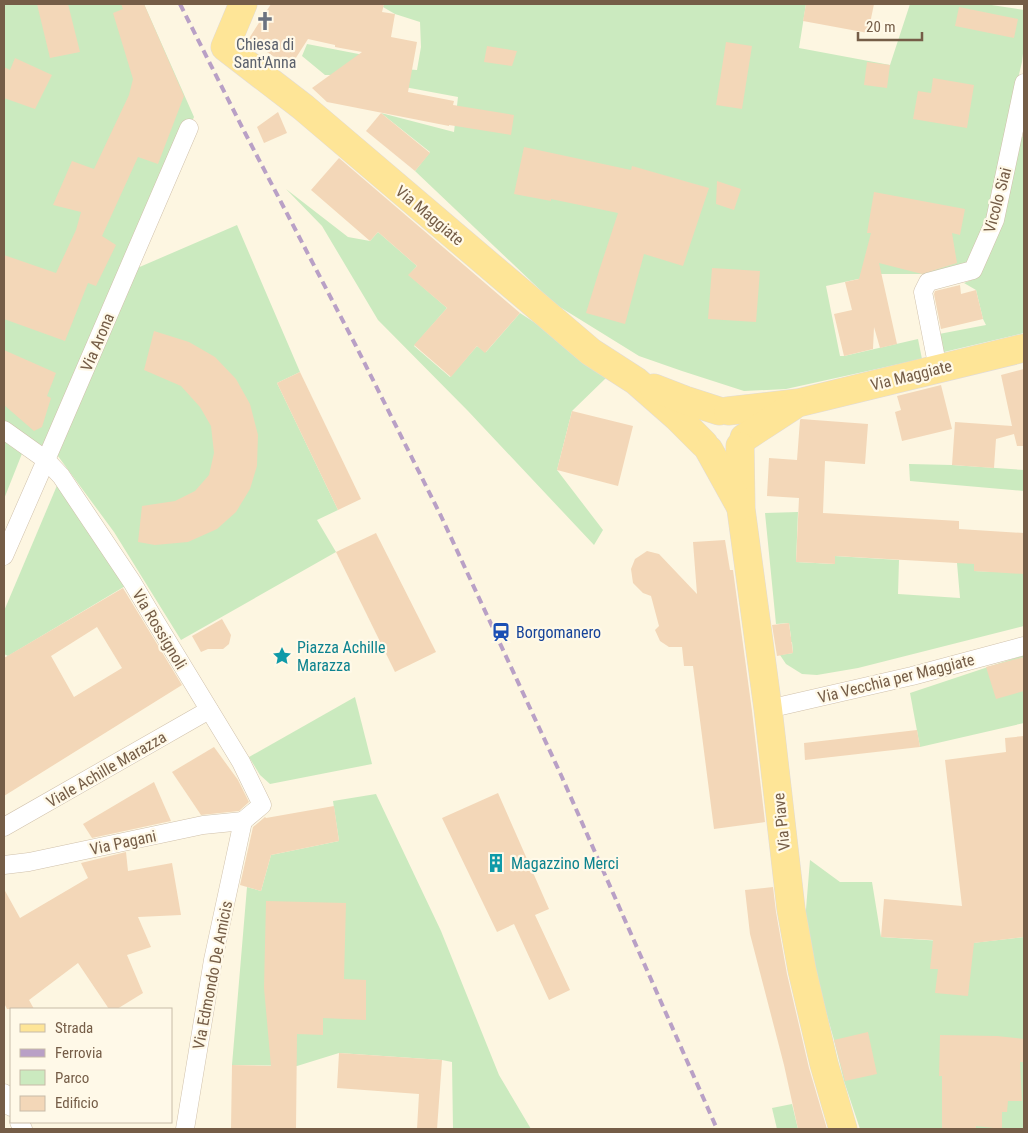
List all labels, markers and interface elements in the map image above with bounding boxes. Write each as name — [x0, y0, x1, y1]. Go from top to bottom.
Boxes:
church icon: Chiesa di Sant'Anna — [254, 10, 276, 32]
scale bar — [858, 10, 922, 42]
text: 20 m — [866, 18, 896, 36]
place label: Chiesa di Sant'Anna — [234, 35, 296, 72]
street label: Vicolo Siai — [980, 165, 1015, 235]
street label: Via Maggiate — [392, 181, 468, 249]
street label: Via Arona — [77, 310, 118, 374]
street label: Via Maggiate — [869, 356, 954, 395]
street label: Via Rossignoli — [128, 586, 191, 673]
station icon: Borgomanero — [490, 621, 512, 643]
place label: Borgomanero — [516, 623, 601, 642]
place label: Piazza Achille Marazza — [297, 638, 385, 675]
place icon: Piazza Achille Marazza — [271, 645, 293, 667]
street label: Via Vecchia per Maggiate — [816, 650, 976, 707]
street label: Viale Achille Marazza — [43, 727, 170, 812]
street label: Via Piave — [769, 792, 794, 852]
street label: Via Pagani — [88, 826, 158, 859]
building icon: Magazzino Merci — [485, 852, 507, 874]
place label: Magazzino Merci — [511, 854, 619, 873]
street label: Via Edmondo De Amicis — [189, 899, 236, 1051]
legend — [10, 1008, 172, 1123]
text: Strada — [55, 1019, 93, 1037]
text: Ferrovia — [55, 1044, 103, 1062]
text: Parco — [55, 1069, 89, 1087]
text: Edificio — [55, 1094, 98, 1112]

